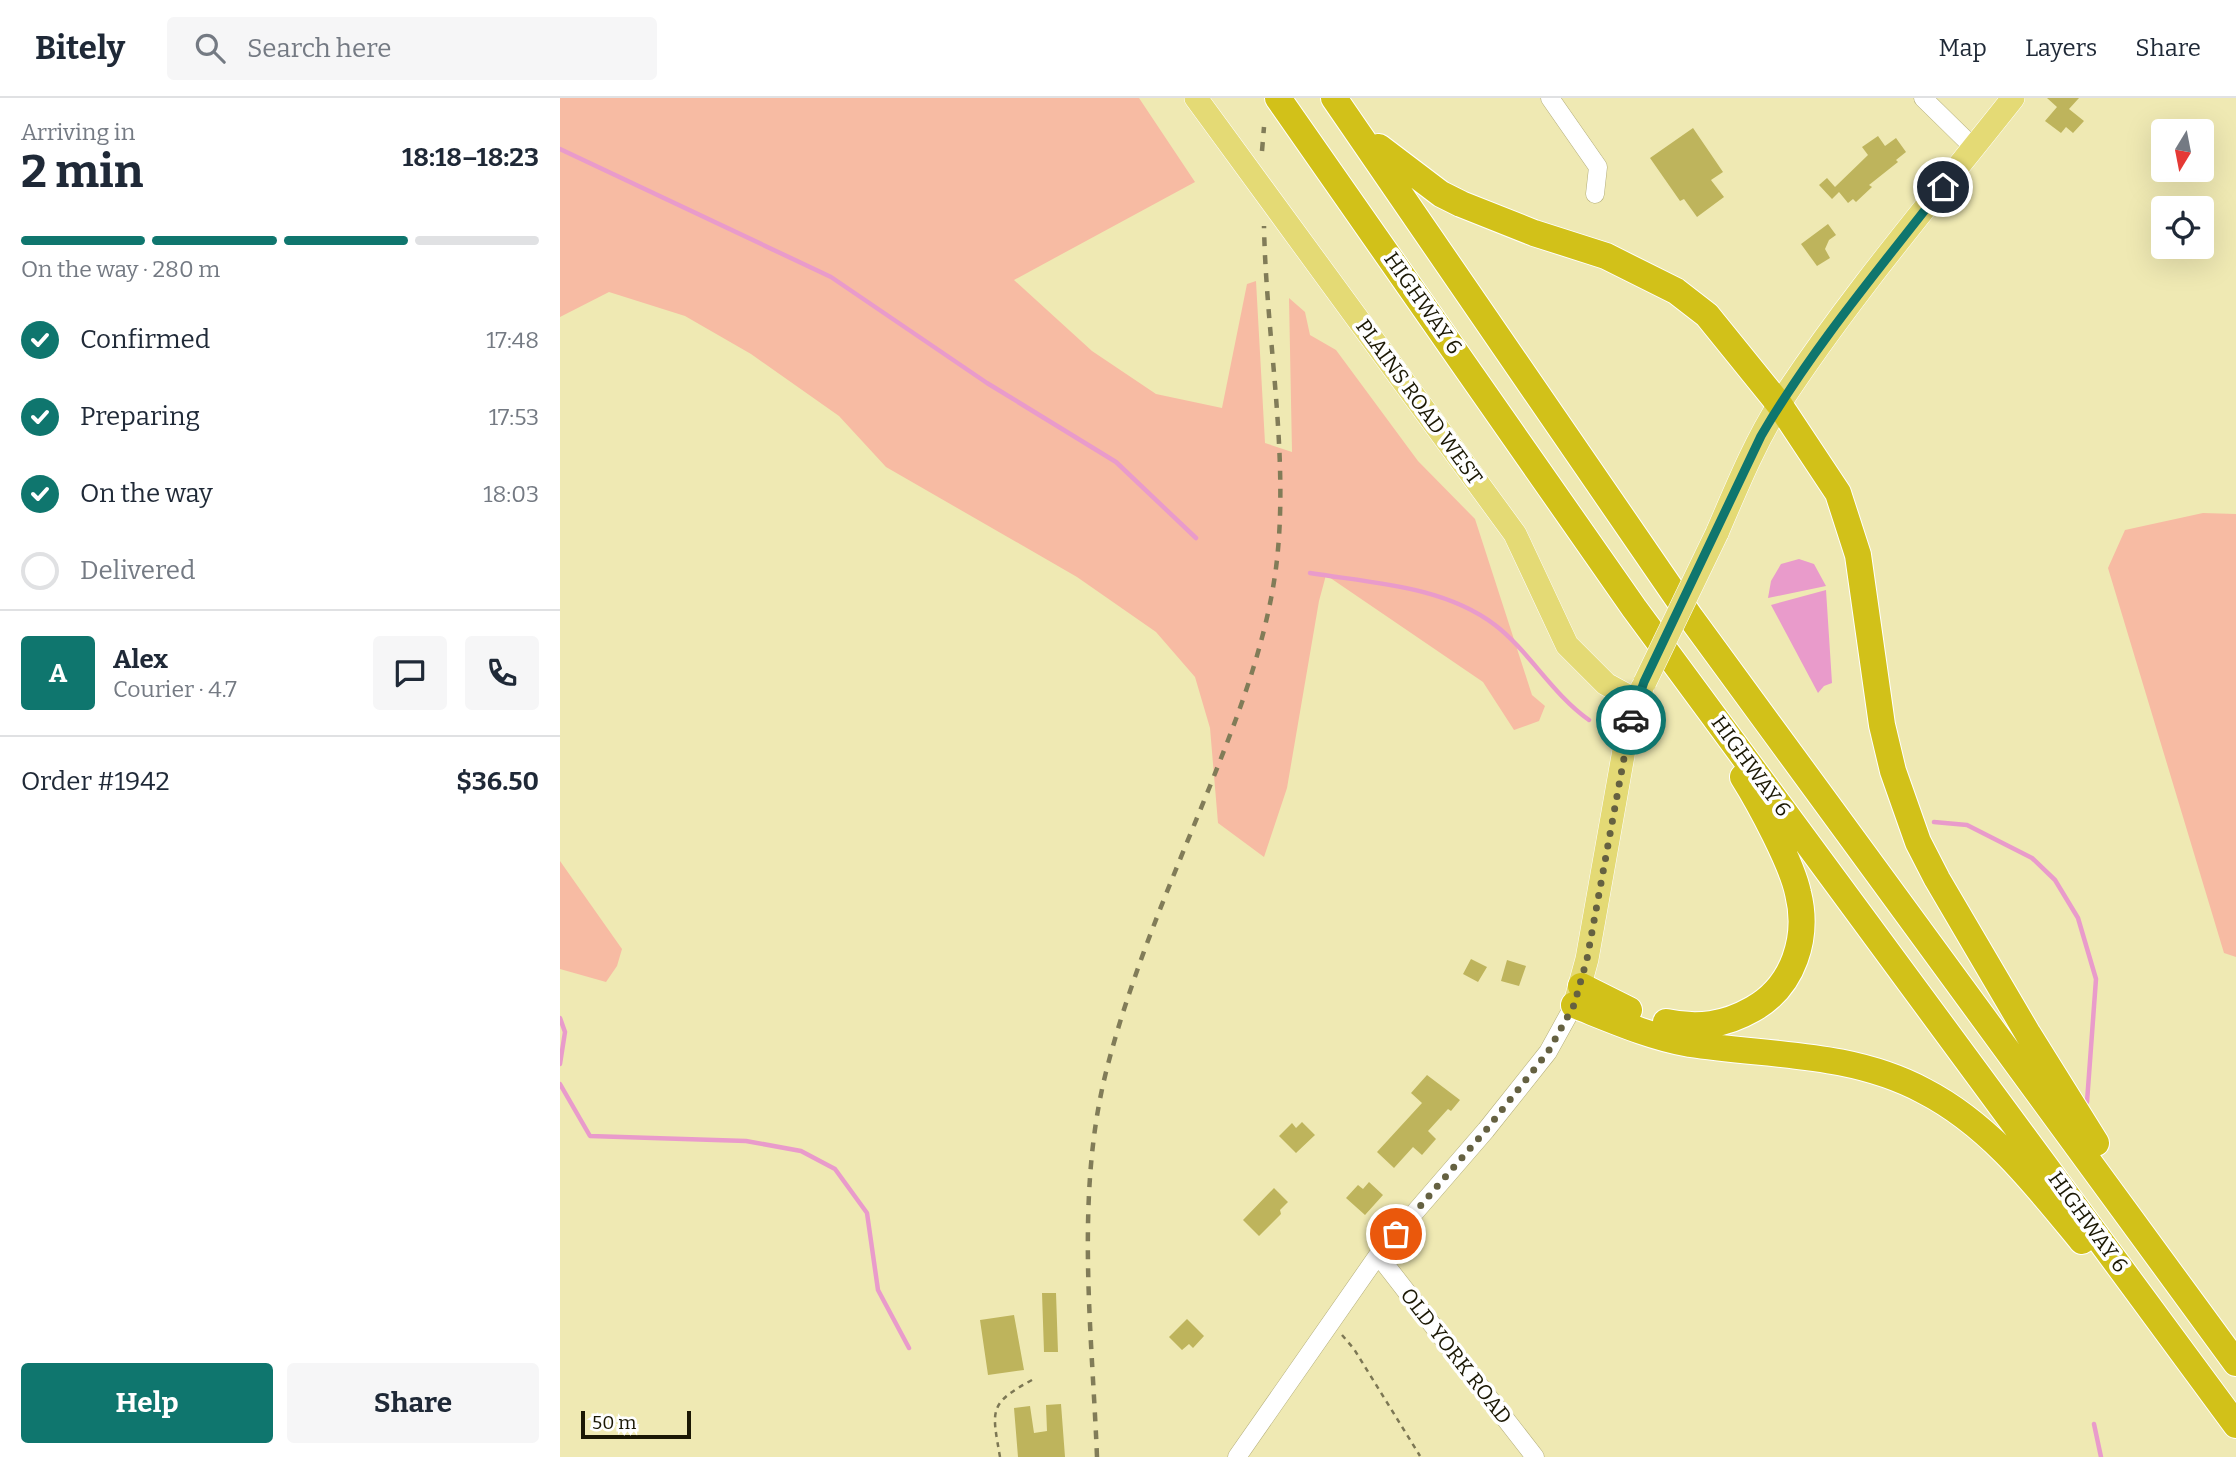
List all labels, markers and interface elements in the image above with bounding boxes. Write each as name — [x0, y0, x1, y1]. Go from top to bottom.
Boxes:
search box — [167, 17, 657, 80]
text: Bitely — [35, 28, 125, 68]
icon: search — [191, 29, 229, 67]
text: Search here — [247, 33, 391, 64]
text: Map — [1939, 34, 1987, 62]
text: Layers — [2025, 34, 2097, 62]
text: Share — [2135, 34, 2201, 62]
text: Arriving in — [21, 118, 135, 146]
north arrow — [2151, 119, 2214, 182]
map controls — [2151, 119, 2214, 259]
text: 18:18–18:23 — [402, 142, 539, 173]
text: 2 min — [21, 144, 143, 199]
pin — [1913, 157, 1973, 217]
icon: home — [1924, 168, 1962, 206]
button: locate — [2151, 196, 2214, 259]
street label: HIGHWAY 6 — [1378, 247, 1468, 359]
text: On the way · 280 m — [21, 255, 220, 283]
street label: PLAINS ROAD WEST — [1350, 314, 1488, 490]
icon: check — [21, 321, 59, 359]
text: Confirmed — [80, 324, 210, 355]
text: 17:48 — [486, 326, 539, 354]
icon: check — [21, 398, 59, 436]
text: Preparing — [80, 401, 200, 432]
text: 17:53 — [489, 403, 539, 431]
icon: check — [21, 475, 59, 513]
text: On the way — [80, 478, 213, 509]
text: 18:03 — [483, 480, 539, 508]
text: Delivered — [80, 555, 195, 586]
button: chat — [373, 636, 447, 710]
button: phone — [465, 636, 539, 710]
text: Alex — [113, 644, 168, 675]
text: A — [49, 658, 67, 689]
text: Courier · 4.7 — [113, 675, 237, 703]
courier — [1596, 685, 1666, 755]
icon: car — [1612, 701, 1650, 739]
street label: HIGHWAY 6 — [1706, 710, 1796, 822]
text: Order #1942 — [21, 766, 170, 797]
text: $36.50 — [456, 766, 539, 797]
street label: HIGHWAY 6 — [2043, 1166, 2133, 1278]
pin — [1366, 1204, 1426, 1264]
icon: bag — [1377, 1215, 1415, 1253]
street label: OLD YORK ROAD — [1395, 1283, 1517, 1429]
button: Help — [21, 1363, 273, 1443]
button: Share — [287, 1363, 539, 1443]
scale bar — [581, 1408, 691, 1440]
text: 50 m — [592, 1411, 636, 1434]

